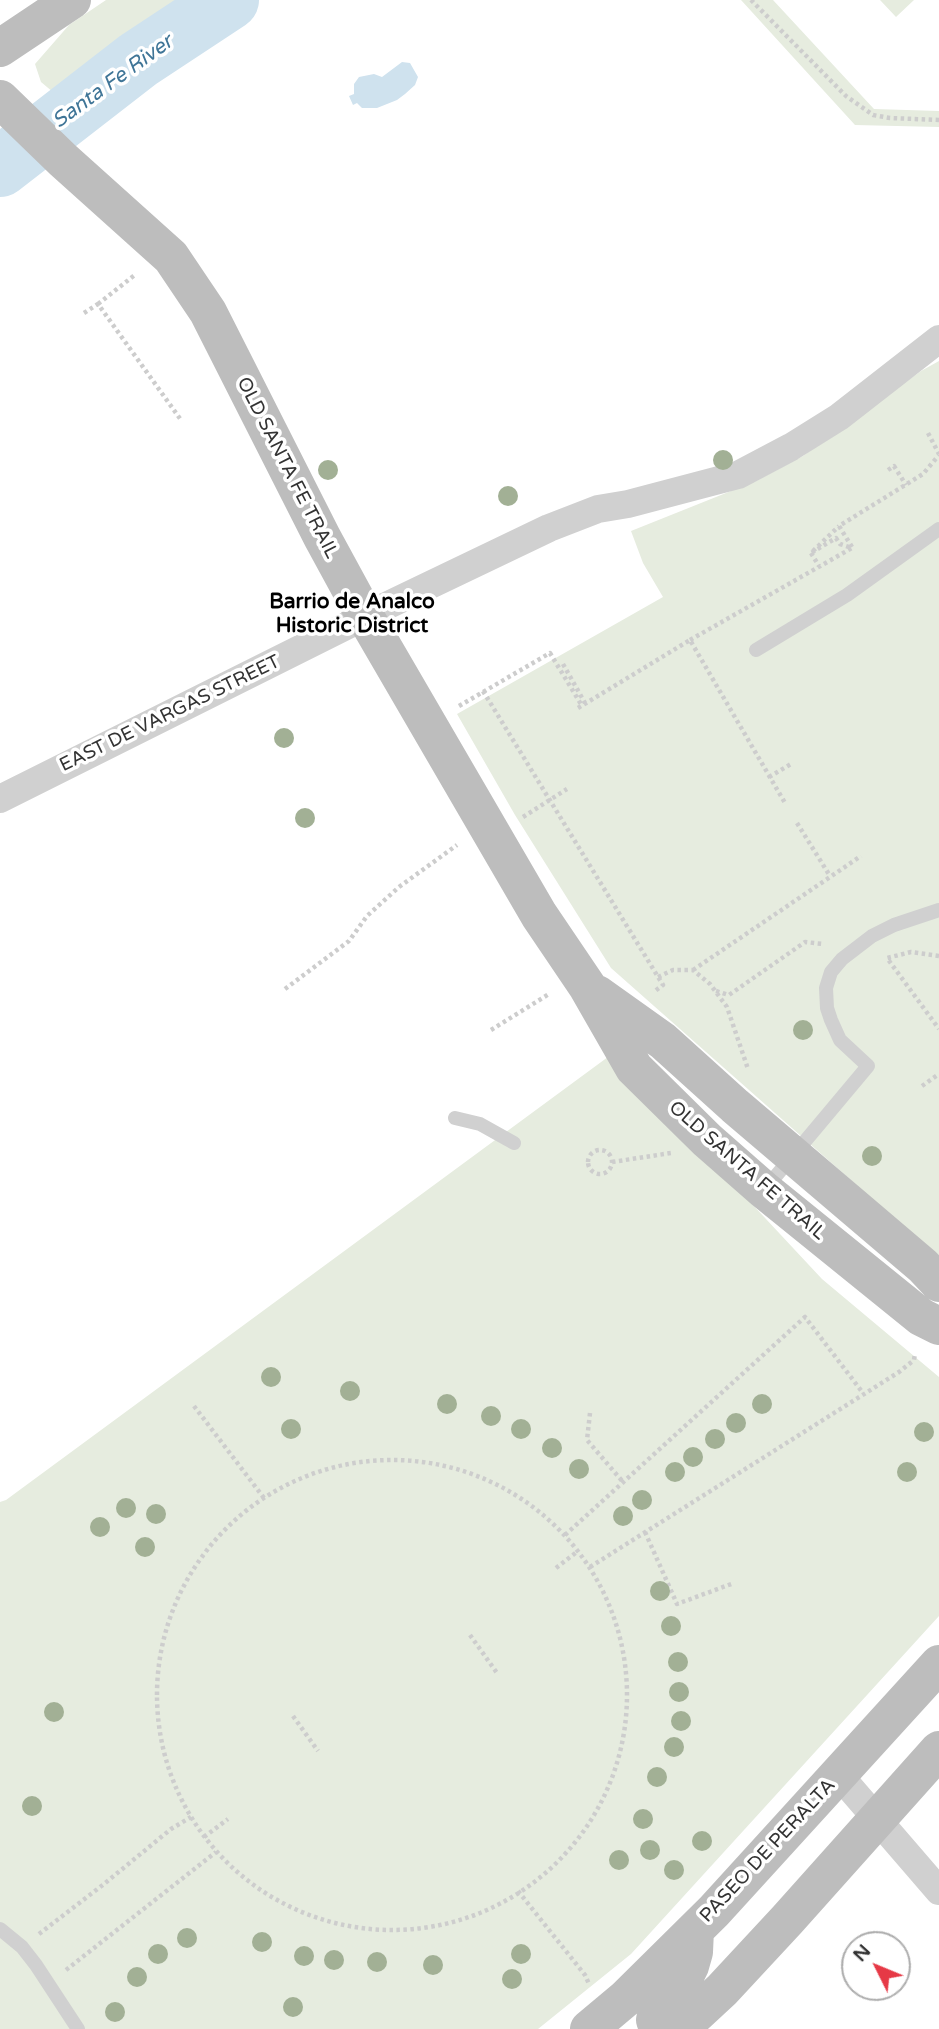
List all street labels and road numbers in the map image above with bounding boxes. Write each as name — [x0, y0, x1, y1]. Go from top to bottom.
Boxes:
street label: OLD SANTA FE TRAIL — [231, 374, 343, 562]
street label: EAST DE VARGAS STREET — [56, 651, 284, 777]
street label: OLD SANTA FE TRAIL — [664, 1097, 830, 1245]
street label: PASEO DE PERALTA — [695, 1774, 841, 1928]

